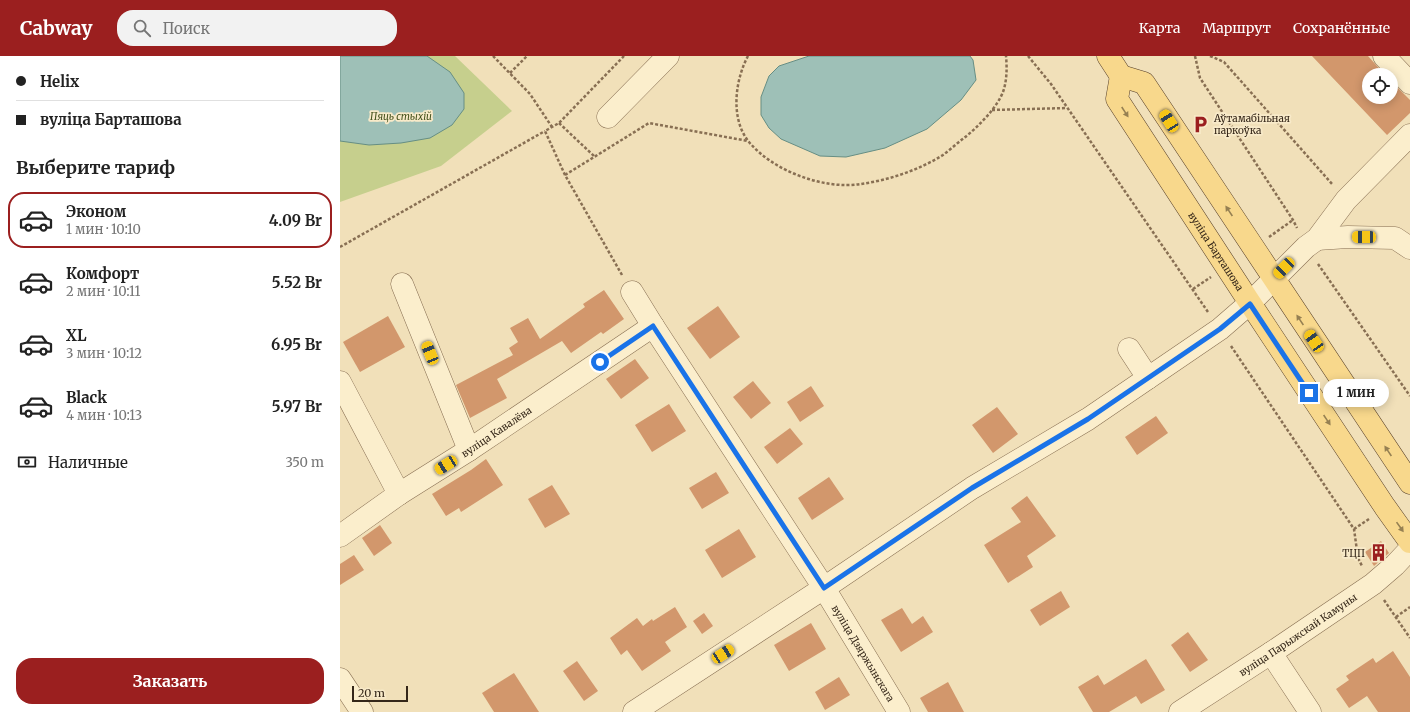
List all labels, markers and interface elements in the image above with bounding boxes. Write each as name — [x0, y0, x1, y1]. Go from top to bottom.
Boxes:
search box — [117, 10, 397, 46]
text: Cabway — [20, 16, 93, 40]
icon: search — [131, 17, 153, 39]
text: Поиск — [163, 19, 210, 38]
text: Карта — [1139, 19, 1180, 37]
text: Маршрут — [1202, 19, 1271, 37]
text: Сохранённые — [1293, 19, 1390, 37]
map controls — [1362, 68, 1398, 104]
button: locate — [1362, 68, 1398, 104]
text: Helix — [40, 72, 79, 91]
one-way arrow — [1121, 107, 1129, 117]
car — [1157, 108, 1181, 134]
text: вуліца Барташова — [40, 110, 182, 129]
park label: Пяць стыхій — [370, 110, 432, 123]
place label: Аўтамабільная паркоўка — [1213, 112, 1290, 137]
parking icon: Аўтамабільная паркоўка — [1191, 114, 1211, 134]
text: Выберите тариф — [16, 156, 175, 179]
icon: car — [18, 202, 54, 238]
text: Эконом — [66, 202, 126, 221]
one-way arrow — [1225, 206, 1233, 216]
street label: вуліца Барташова — [1186, 209, 1247, 294]
text: 4.09 Br — [269, 211, 322, 230]
text: 1 мин · 10:10 — [66, 221, 141, 238]
car — [1352, 231, 1376, 243]
car — [1271, 255, 1297, 281]
icon: car — [18, 264, 54, 300]
text: Комфорт — [66, 264, 139, 283]
text: 5.52 Br — [272, 273, 322, 292]
text: 2 мин · 10:11 — [66, 283, 140, 300]
one-way arrow — [1297, 314, 1304, 325]
icon: car — [18, 326, 54, 362]
text: XL — [66, 326, 87, 345]
car — [1302, 328, 1326, 354]
text: 6.95 Br — [271, 335, 322, 354]
car — [420, 340, 440, 366]
text: 3 мин · 10:12 — [66, 345, 142, 362]
route start — [591, 353, 609, 371]
callout: 1 мин — [1323, 379, 1389, 407]
route end — [1300, 384, 1318, 402]
text: 1 мин — [1337, 384, 1375, 401]
icon: car — [18, 388, 54, 424]
text: Black — [66, 388, 107, 407]
text: 5.97 Br — [272, 397, 322, 416]
street label: вуліца Кавалёва — [459, 403, 534, 460]
text: 4 мин · 10:13 — [66, 407, 142, 424]
one-way arrow — [1323, 414, 1331, 425]
one-way arrow — [1384, 446, 1392, 456]
icon: cash — [16, 451, 38, 473]
text: Наличные — [48, 453, 128, 472]
text: 350 m — [286, 454, 324, 471]
car — [433, 454, 459, 476]
one-way arrow — [1396, 522, 1404, 533]
building icon: ТЦП — [1368, 543, 1388, 563]
place label: ТЦП — [1342, 547, 1365, 560]
street label: вуліца Парыжскай Камуны — [1236, 590, 1360, 679]
street label: вуліца Дзяржынскага — [829, 602, 898, 704]
car — [710, 642, 736, 666]
button: Заказать — [16, 658, 324, 704]
scale bar — [352, 684, 408, 703]
text: 20 m — [358, 686, 385, 700]

